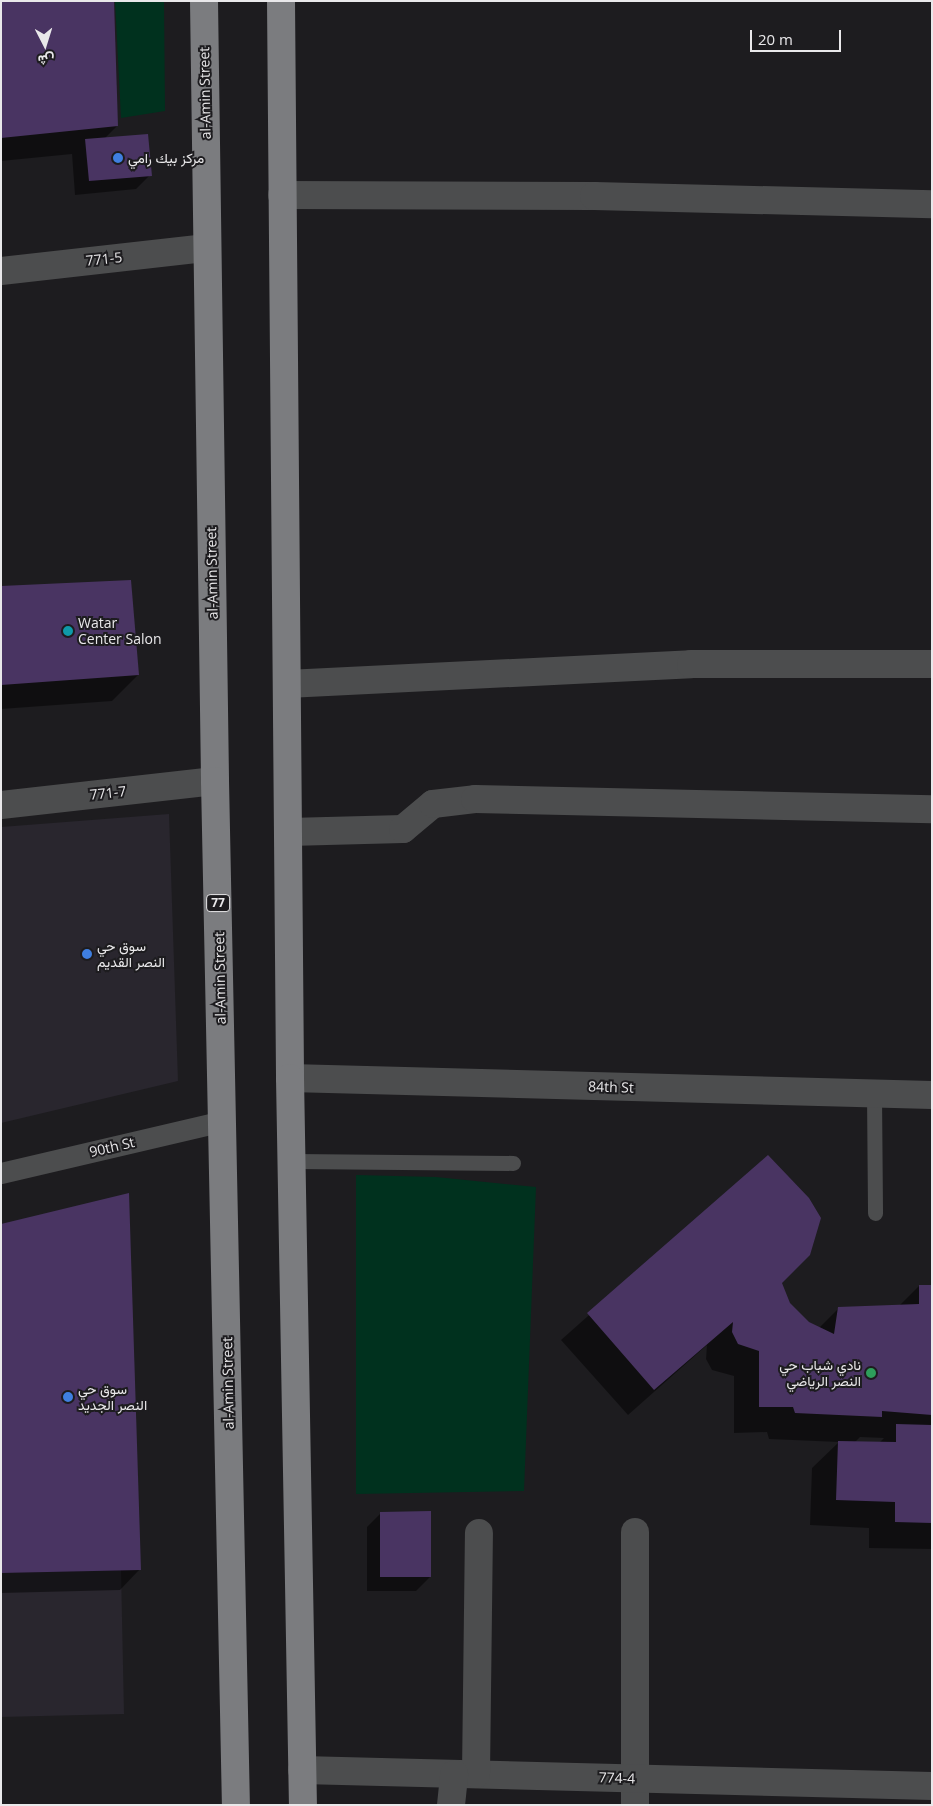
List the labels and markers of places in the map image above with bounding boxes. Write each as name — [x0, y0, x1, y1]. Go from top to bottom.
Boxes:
place label: مركز بيك رامي — [128, 150, 204, 166]
marker: مركز بيك رامي — [112, 152, 124, 164]
place label: Watar Center Salon — [78, 615, 161, 648]
marker: Watar Center Salon — [62, 625, 74, 637]
place label: سوق حي النصر القديم — [97, 938, 165, 970]
marker: سوق حي النصر القديم — [81, 948, 93, 960]
place label: نادي شباب حي النصر الرياضي — [779, 1357, 861, 1390]
marker: نادي شباب حي النصر الرياضي — [865, 1367, 877, 1379]
place label: سوق حي النصر الجديد — [78, 1381, 147, 1414]
marker: سوق حي النصر الجديد — [62, 1391, 74, 1403]

